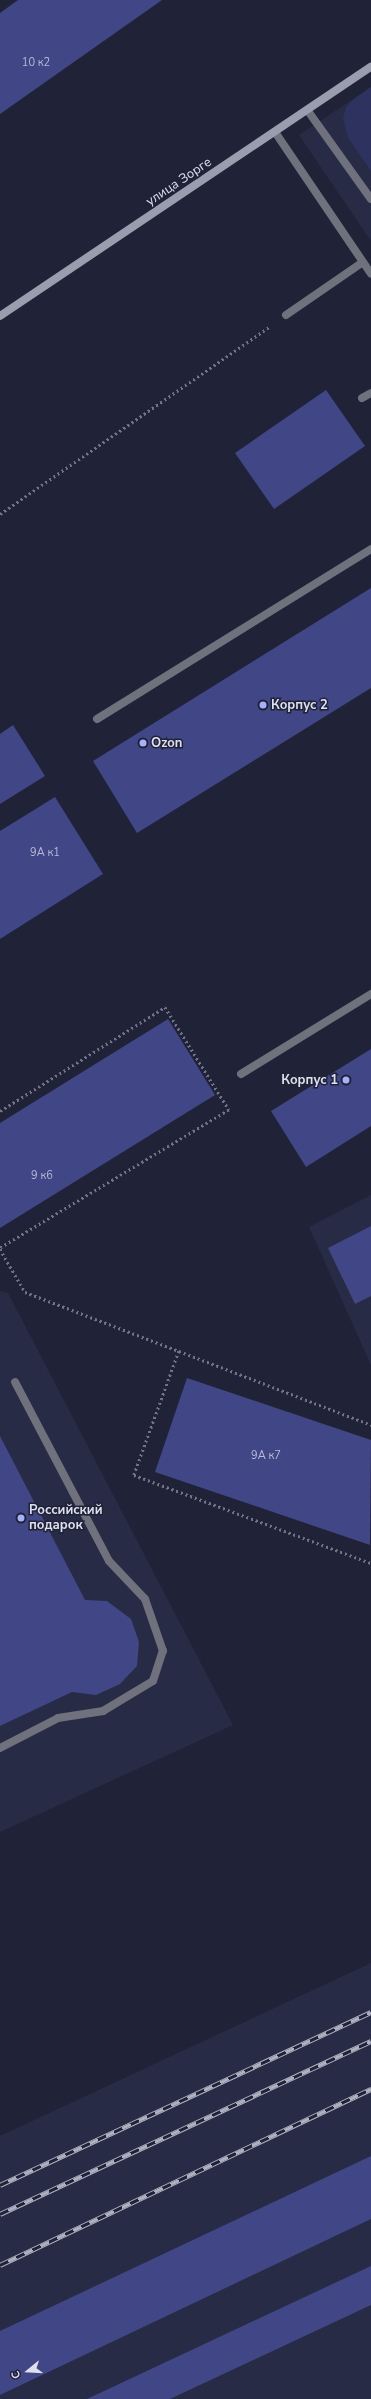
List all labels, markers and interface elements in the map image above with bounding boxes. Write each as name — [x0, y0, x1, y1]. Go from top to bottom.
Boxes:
house number: 10 к2 — [22, 56, 50, 70]
street label: улица Зорге — [143, 154, 215, 210]
place label: Корпус 2 — [271, 697, 328, 713]
marker: Корпус 2 — [258, 700, 268, 710]
place label: Ozon — [151, 735, 182, 751]
marker: Ozon — [138, 738, 148, 748]
house number: 9А к1 — [30, 846, 60, 860]
place label: Корпус 1 — [281, 1072, 338, 1088]
marker: Корпус 1 — [341, 1075, 351, 1085]
house number: 9 к6 — [31, 1169, 53, 1183]
house number: 9А к7 — [251, 1449, 281, 1463]
place label: Российский подарок — [29, 1503, 103, 1534]
marker: Российский подарок — [16, 1513, 26, 1523]
north arrow — [8, 2351, 48, 2391]
text: С — [8, 2369, 24, 2381]

